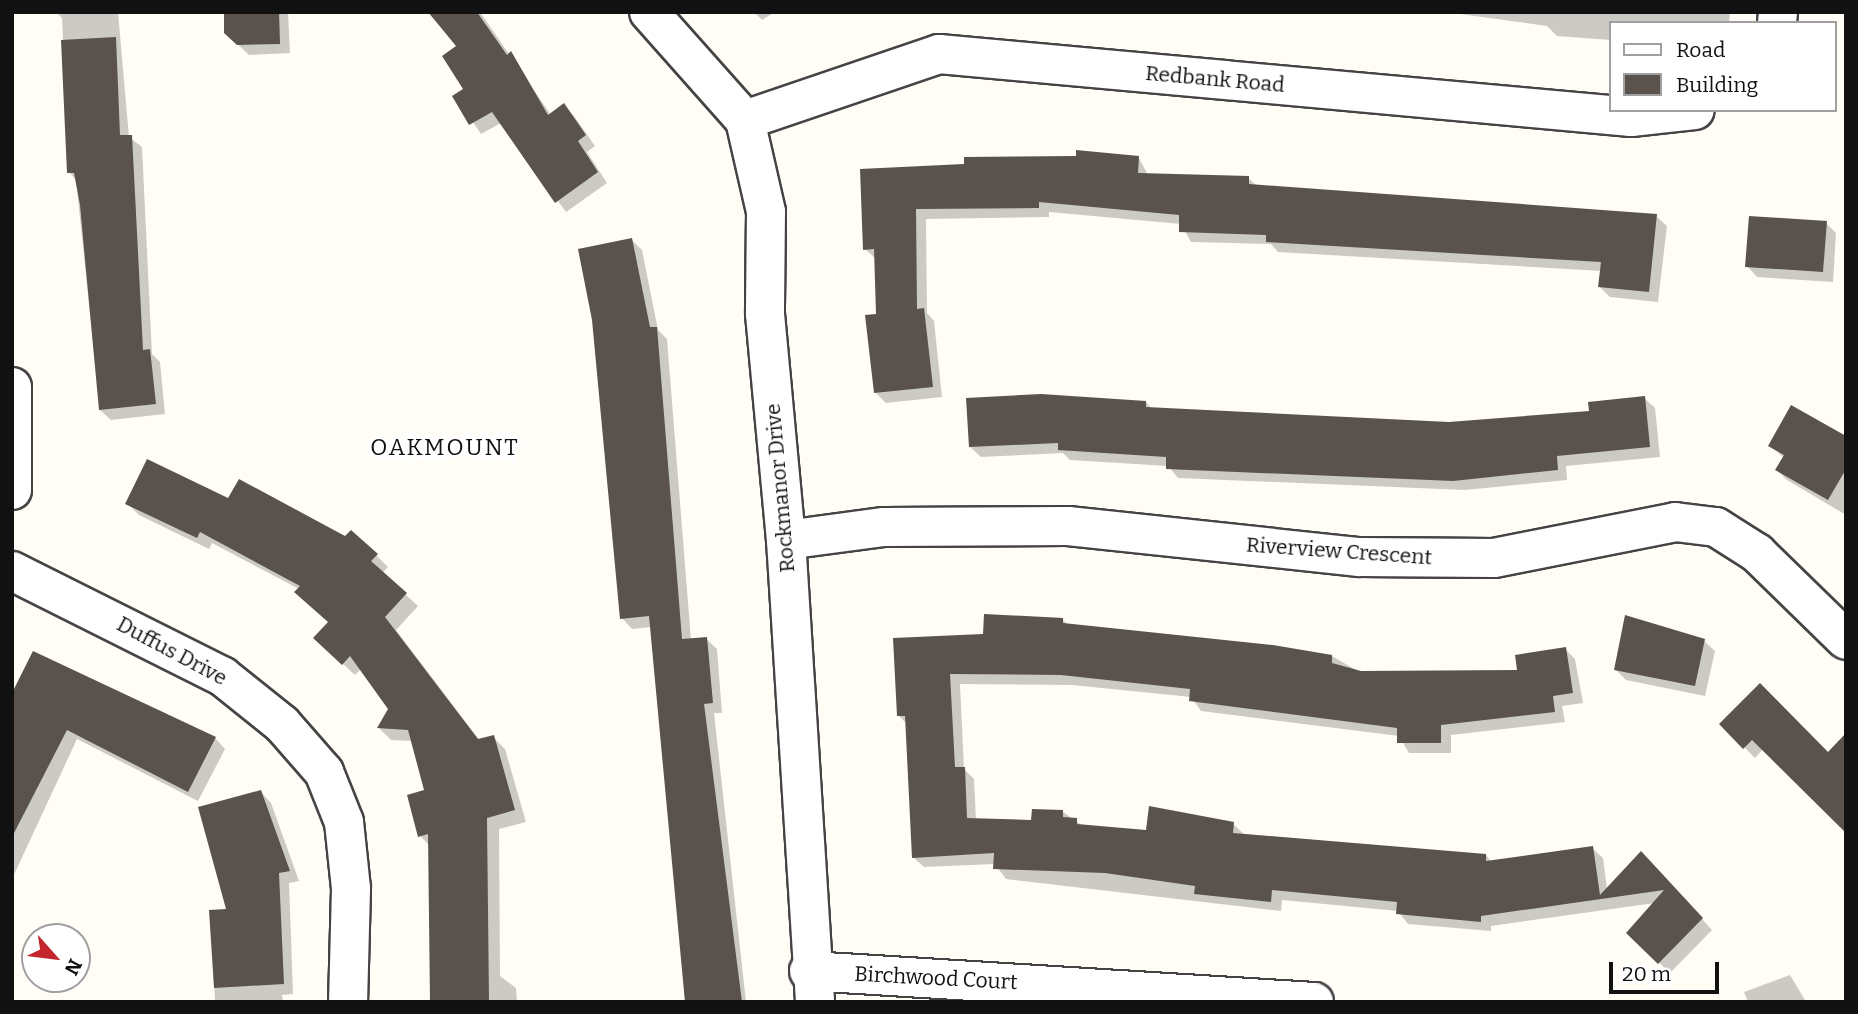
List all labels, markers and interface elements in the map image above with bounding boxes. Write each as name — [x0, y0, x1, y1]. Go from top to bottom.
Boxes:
legend — [1610, 21, 1837, 112]
text: Road — [1676, 37, 1725, 63]
street label: Redbank Road — [1144, 60, 1286, 98]
text: Building — [1676, 72, 1758, 98]
street label: Rockmanor Drive — [760, 402, 800, 574]
district label: OAKMOUNT — [371, 433, 519, 461]
street label: Riverview Crescent — [1245, 532, 1433, 570]
street label: Duffus Drive — [113, 611, 231, 691]
north arrow — [21, 923, 91, 993]
scale bar — [1613, 948, 1723, 992]
text: N — [60, 955, 87, 979]
street label: Birchwood Court — [854, 961, 1018, 995]
text: 20 m — [1622, 961, 1671, 987]

